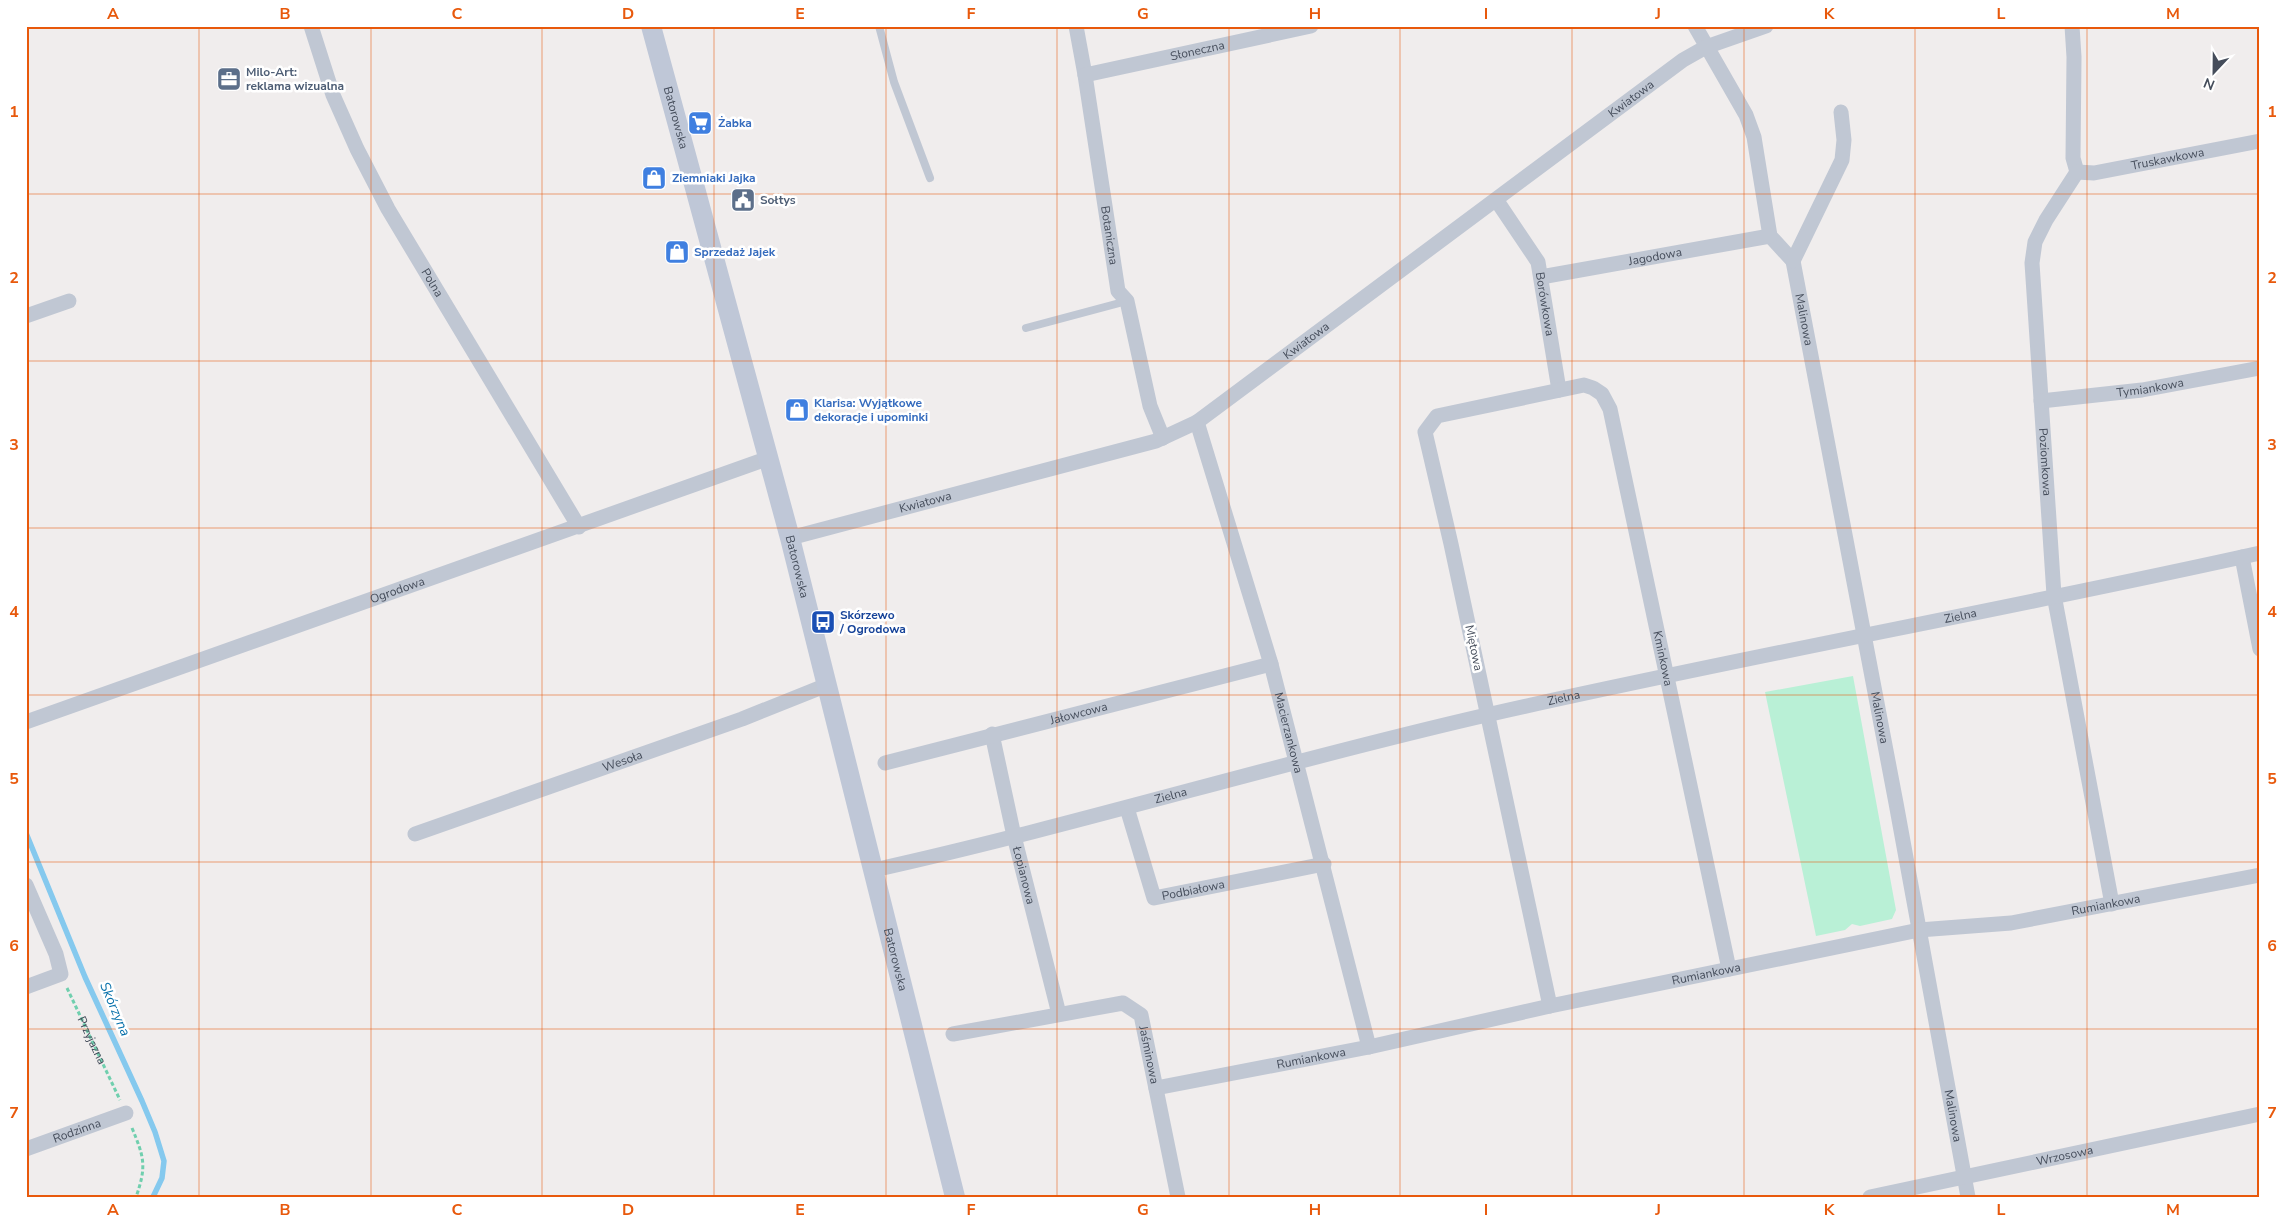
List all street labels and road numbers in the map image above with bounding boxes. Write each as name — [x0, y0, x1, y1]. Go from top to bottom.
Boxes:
street label: Słoneczna — [1169, 37, 1226, 64]
street label: Kwiatowa — [1605, 76, 1657, 121]
street label: Batorowska — [660, 85, 692, 151]
street label: Truskawkowa — [2130, 144, 2206, 174]
street label: Botaniczna — [1097, 205, 1122, 266]
street label: Jagodowa — [1626, 244, 1683, 269]
street label: Polna — [417, 265, 447, 300]
street label: Borówkowa — [1532, 271, 1558, 337]
street label: Malinowa — [1791, 292, 1817, 347]
street label: Kwiatowa — [1280, 318, 1332, 363]
street label: Tymiankowa — [2116, 374, 2185, 401]
street label: Poziomkowa — [2035, 427, 2055, 496]
street label: Kwiatowa — [897, 488, 953, 517]
street label: Batorowska — [782, 533, 813, 600]
street label: Ogrodowa — [368, 573, 427, 607]
street label: Zielna — [1943, 605, 1978, 627]
street label: Miętowa — [1461, 624, 1487, 672]
street label: Kminkowa — [1649, 629, 1677, 688]
street label: Zielna — [1546, 686, 1582, 709]
street label: Macierzankowa — [1271, 690, 1307, 775]
street label: Malinowa — [1867, 690, 1893, 745]
street label: Jałowcowa — [1047, 698, 1109, 729]
street label: Wesoła — [600, 747, 645, 775]
street label: Zielna — [1153, 784, 1189, 807]
street label: Łopianowa — [1009, 844, 1039, 906]
street label: Podbiałowa — [1160, 876, 1226, 904]
street label: Rumiankowa — [2070, 890, 2142, 919]
street label: Batorowska — [880, 926, 911, 993]
street label: Rumiankowa — [1670, 959, 1742, 989]
street label: Przyjazna — [74, 1014, 110, 1067]
street label: Jaśminowa — [1135, 1023, 1163, 1085]
street label: Rumiankowa — [1275, 1044, 1347, 1073]
street label: Malinowa — [1941, 1088, 1966, 1143]
street label: Rodzinna — [51, 1115, 103, 1147]
street label: Wrzosowa — [2035, 1142, 2095, 1169]

